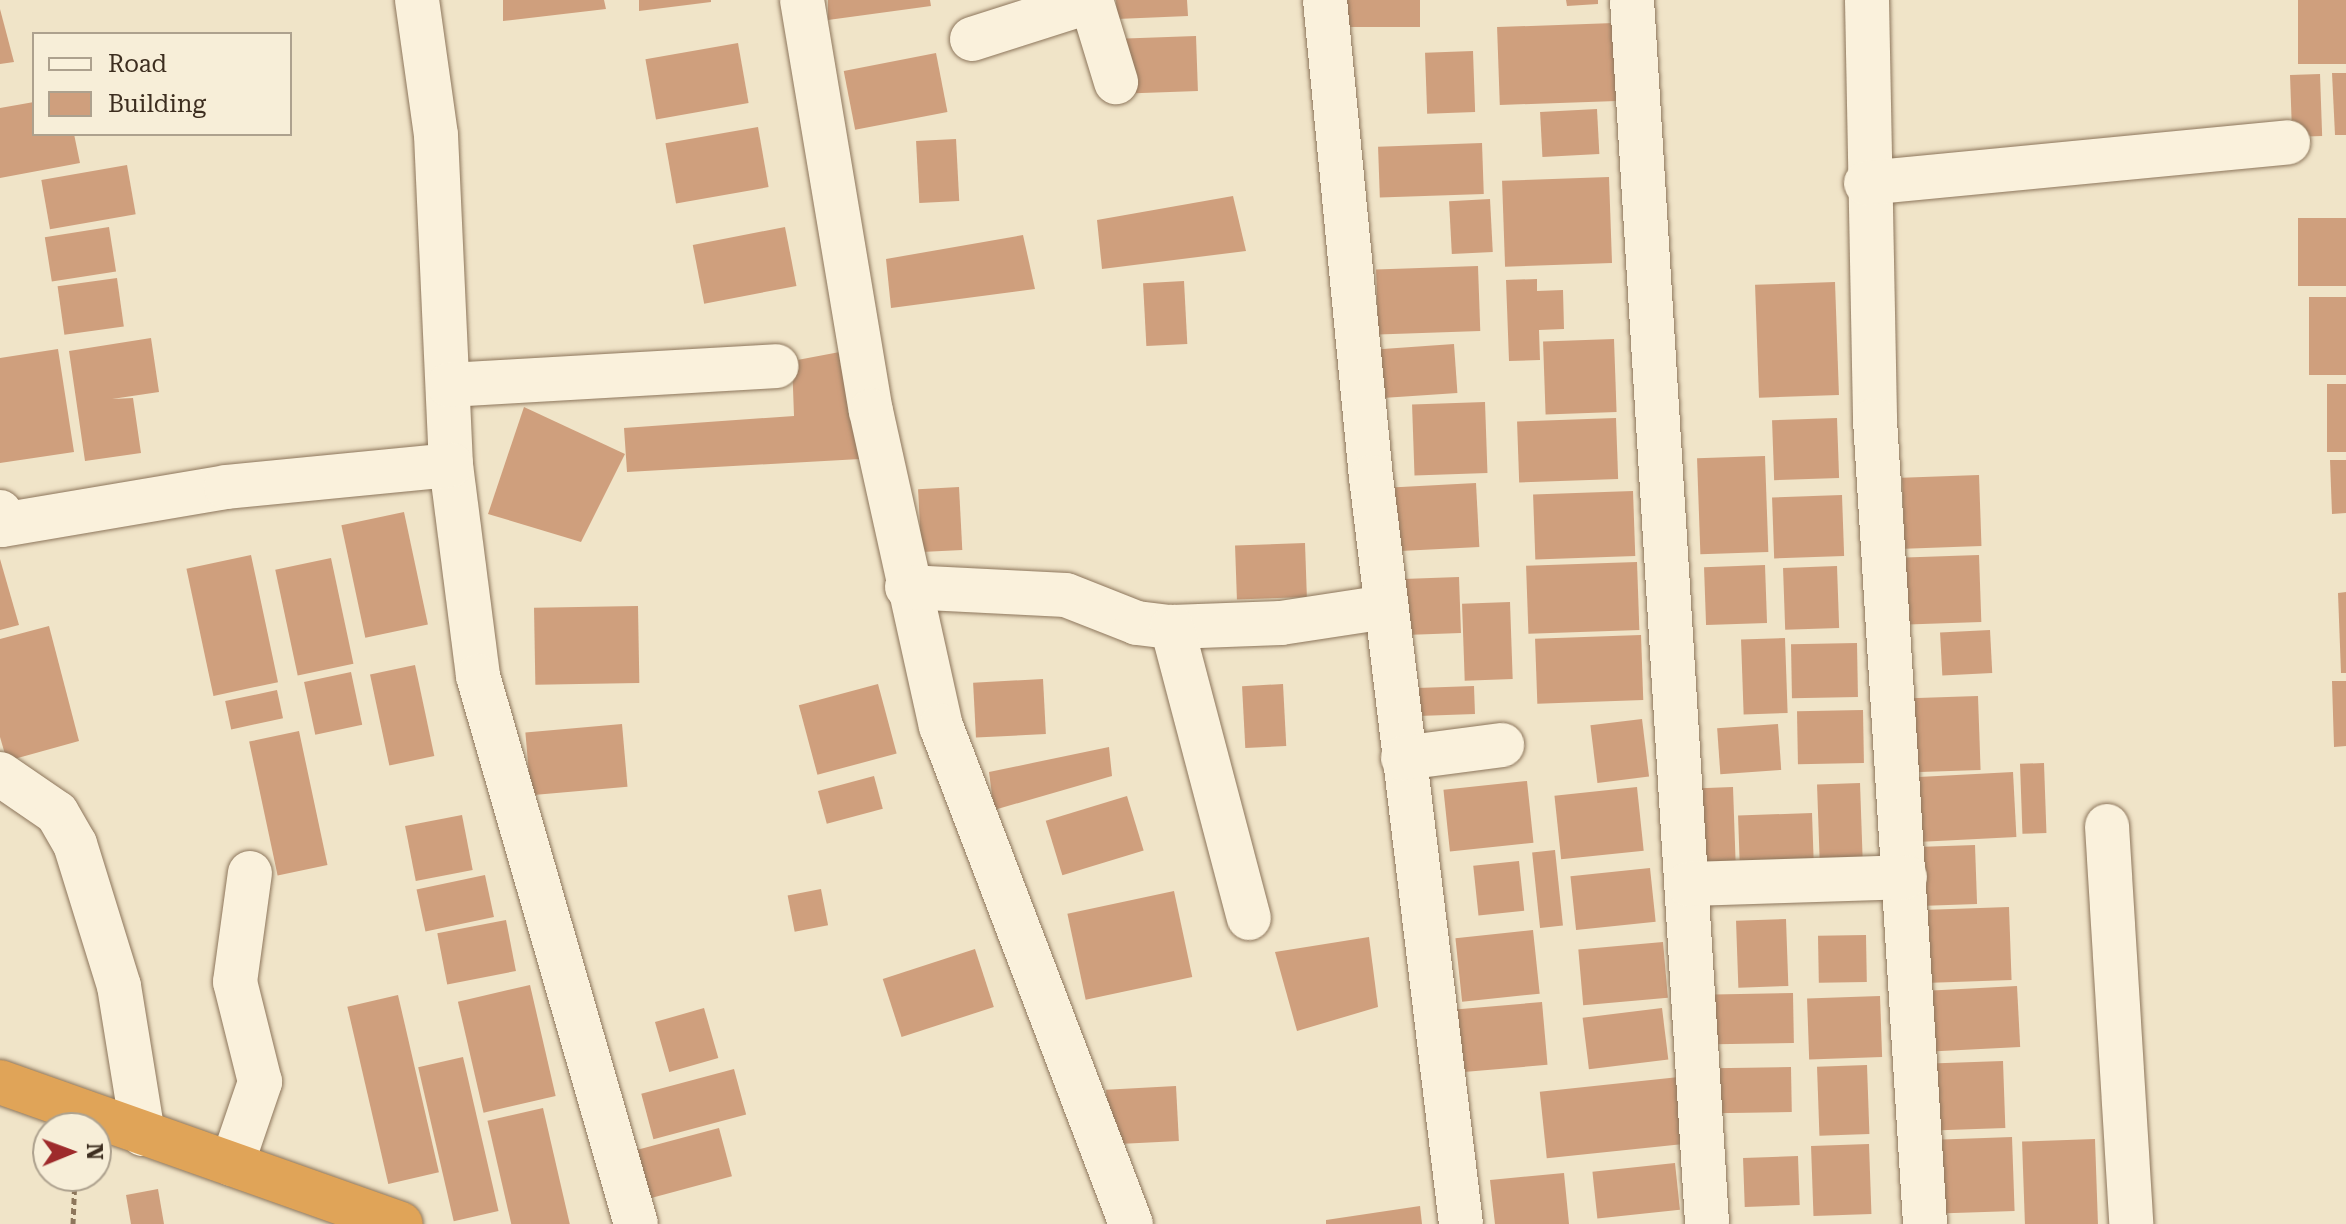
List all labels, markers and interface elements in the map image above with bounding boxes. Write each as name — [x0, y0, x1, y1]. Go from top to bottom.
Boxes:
legend — [32, 32, 292, 136]
text: Road — [108, 50, 167, 78]
text: Building — [108, 90, 206, 118]
north arrow — [32, 1112, 112, 1192]
text: N — [82, 1143, 107, 1160]

